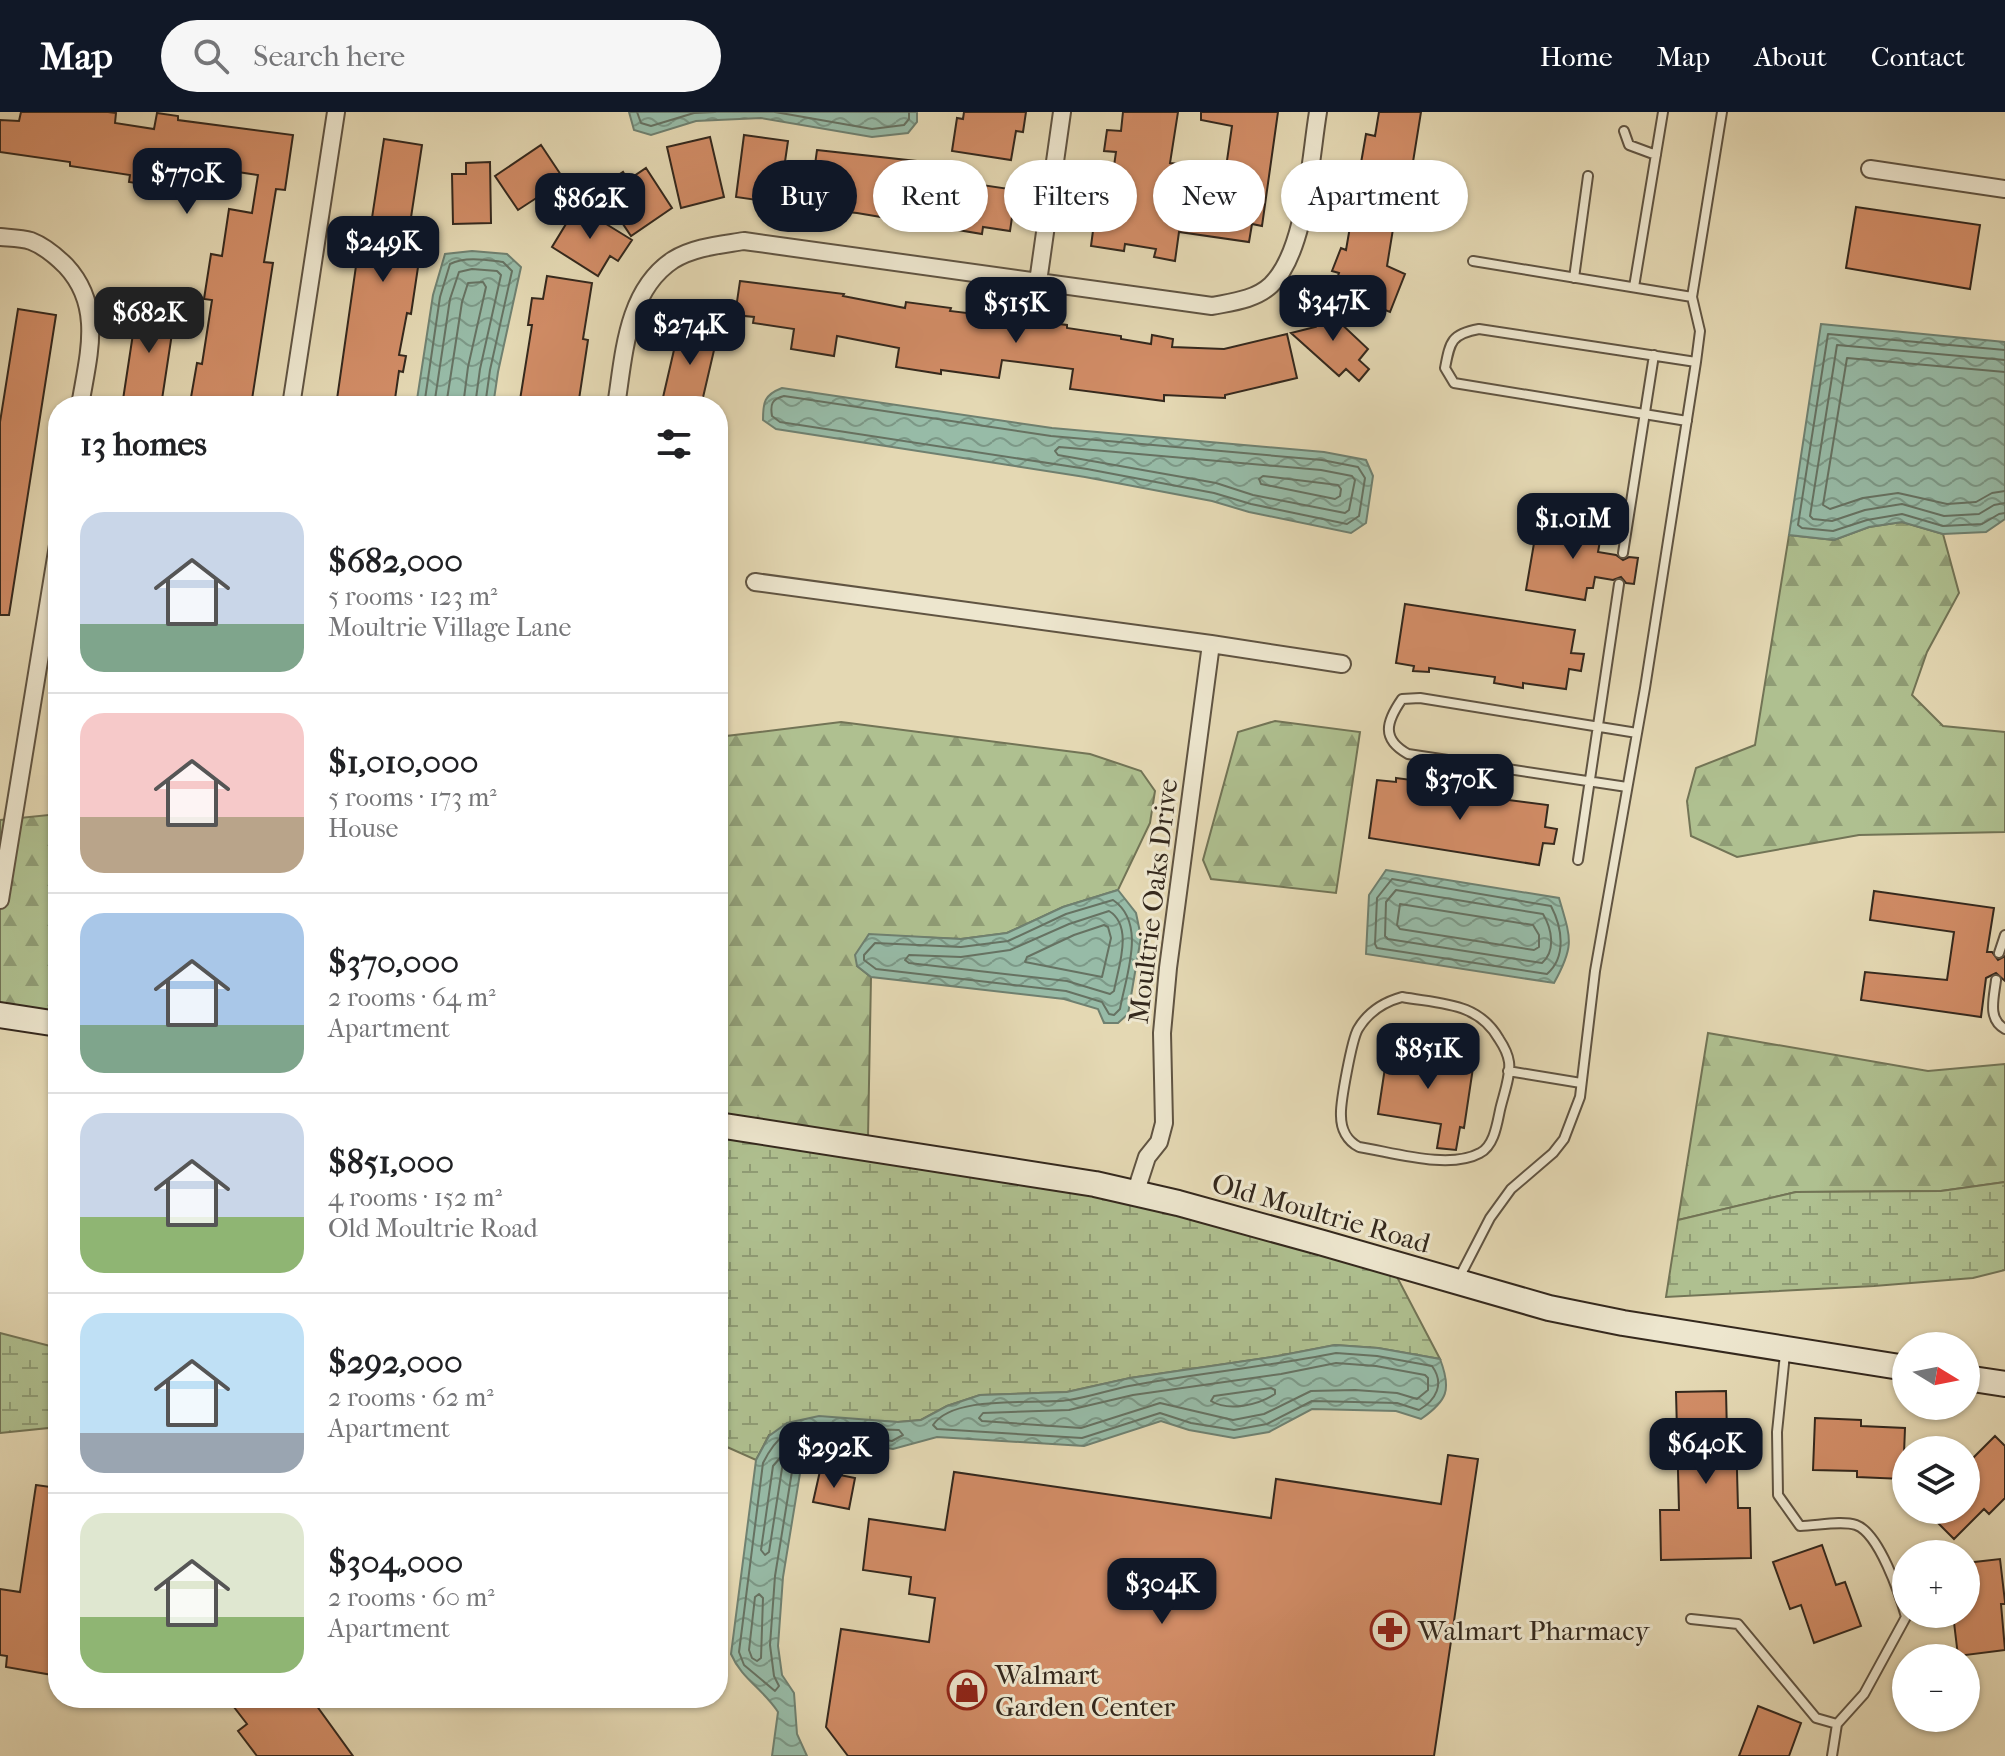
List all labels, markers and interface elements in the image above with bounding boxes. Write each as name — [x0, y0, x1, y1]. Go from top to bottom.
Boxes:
search box — [161, 20, 721, 92]
text: Map — [40, 34, 113, 79]
icon: search — [189, 34, 233, 78]
text: Search here — [253, 39, 405, 74]
text: Home — [1540, 40, 1613, 73]
text: Map — [1657, 40, 1710, 73]
text: About — [1754, 40, 1827, 73]
text: Contact — [1871, 40, 1965, 73]
pin: $770K — [131, 148, 243, 216]
text: $770K — [151, 158, 223, 189]
chip: Buy — [752, 160, 857, 232]
chip: Rent — [873, 160, 988, 232]
chip: Filters — [1004, 160, 1137, 232]
chip: New — [1153, 160, 1265, 232]
chip: Apartment — [1281, 160, 1468, 232]
pin: $862K — [534, 173, 646, 241]
text: $862K — [553, 183, 627, 214]
pin: $249K — [327, 216, 439, 284]
text: $249K — [345, 226, 421, 257]
pin: $347K — [1277, 275, 1389, 343]
pin: $515K — [960, 277, 1072, 345]
text: $347K — [1297, 285, 1369, 316]
pin: $682K — [93, 287, 205, 355]
text: $515K — [984, 287, 1048, 318]
text: $682K — [112, 297, 186, 328]
pin: $274K — [634, 299, 746, 367]
text: $274K — [653, 309, 727, 340]
icon: filters — [652, 422, 696, 466]
text: 13 homes — [80, 424, 207, 464]
pin: $1.01M — [1508, 493, 1638, 561]
text: $1.01M — [1535, 503, 1611, 534]
text: $682,000 — [328, 541, 463, 581]
icon: home — [144, 544, 240, 640]
text: 5 rooms · 123 m² — [328, 581, 497, 612]
text: Moultrie Village Lane — [328, 612, 571, 643]
text: $1,010,000 — [328, 742, 478, 782]
icon: home — [144, 745, 240, 841]
pin: $370K — [1404, 754, 1516, 822]
text: $370K — [1425, 764, 1495, 795]
street label: Moultrie Oaks Drive — [1122, 776, 1184, 1025]
text: 5 rooms · 173 m² — [328, 782, 497, 813]
text: House — [328, 813, 398, 844]
text: $370,000 — [328, 942, 459, 982]
icon: home — [144, 945, 240, 1041]
text: 2 rooms · 64 m² — [328, 982, 496, 1013]
text: Apartment — [328, 1013, 450, 1044]
pin: $851K — [1372, 1023, 1484, 1091]
text: $851K — [1395, 1033, 1461, 1064]
text: $851,000 — [328, 1142, 454, 1182]
icon: home — [144, 1145, 240, 1241]
street label: Old Moultrie Road — [1208, 1166, 1435, 1260]
text: 4 rooms · 152 m² — [328, 1182, 502, 1213]
text: Old Moultrie Road — [328, 1213, 538, 1244]
north arrow — [1892, 1332, 1980, 1420]
map controls — [1892, 1332, 1980, 1732]
text: $292,000 — [328, 1342, 463, 1382]
icon: home — [144, 1345, 240, 1441]
text: 2 rooms · 62 m² — [328, 1382, 494, 1413]
text: Apartment — [328, 1413, 450, 1444]
pin: $640K — [1650, 1418, 1762, 1486]
pin: $292K — [778, 1422, 890, 1490]
text: $640K — [1668, 1428, 1744, 1459]
text: $292K — [797, 1432, 871, 1463]
button: layers — [1892, 1436, 1980, 1524]
button: + — [1892, 1540, 1980, 1628]
text: $304,000 — [328, 1542, 463, 1582]
icon: home — [144, 1545, 240, 1641]
pin: $304K — [1106, 1558, 1218, 1626]
text: $304K — [1125, 1568, 1199, 1599]
text: 2 rooms · 60 m² — [328, 1582, 495, 1613]
pharmacy icon: Walmart Pharmacy — [1369, 1609, 1411, 1651]
text: Apartment — [328, 1613, 450, 1644]
place label: Walmart Pharmacy — [1417, 1614, 1650, 1647]
button: − — [1892, 1644, 1980, 1732]
place label: Walmart Garden Center — [994, 1658, 1175, 1723]
shop icon: Walmart Garden Center — [946, 1669, 988, 1711]

